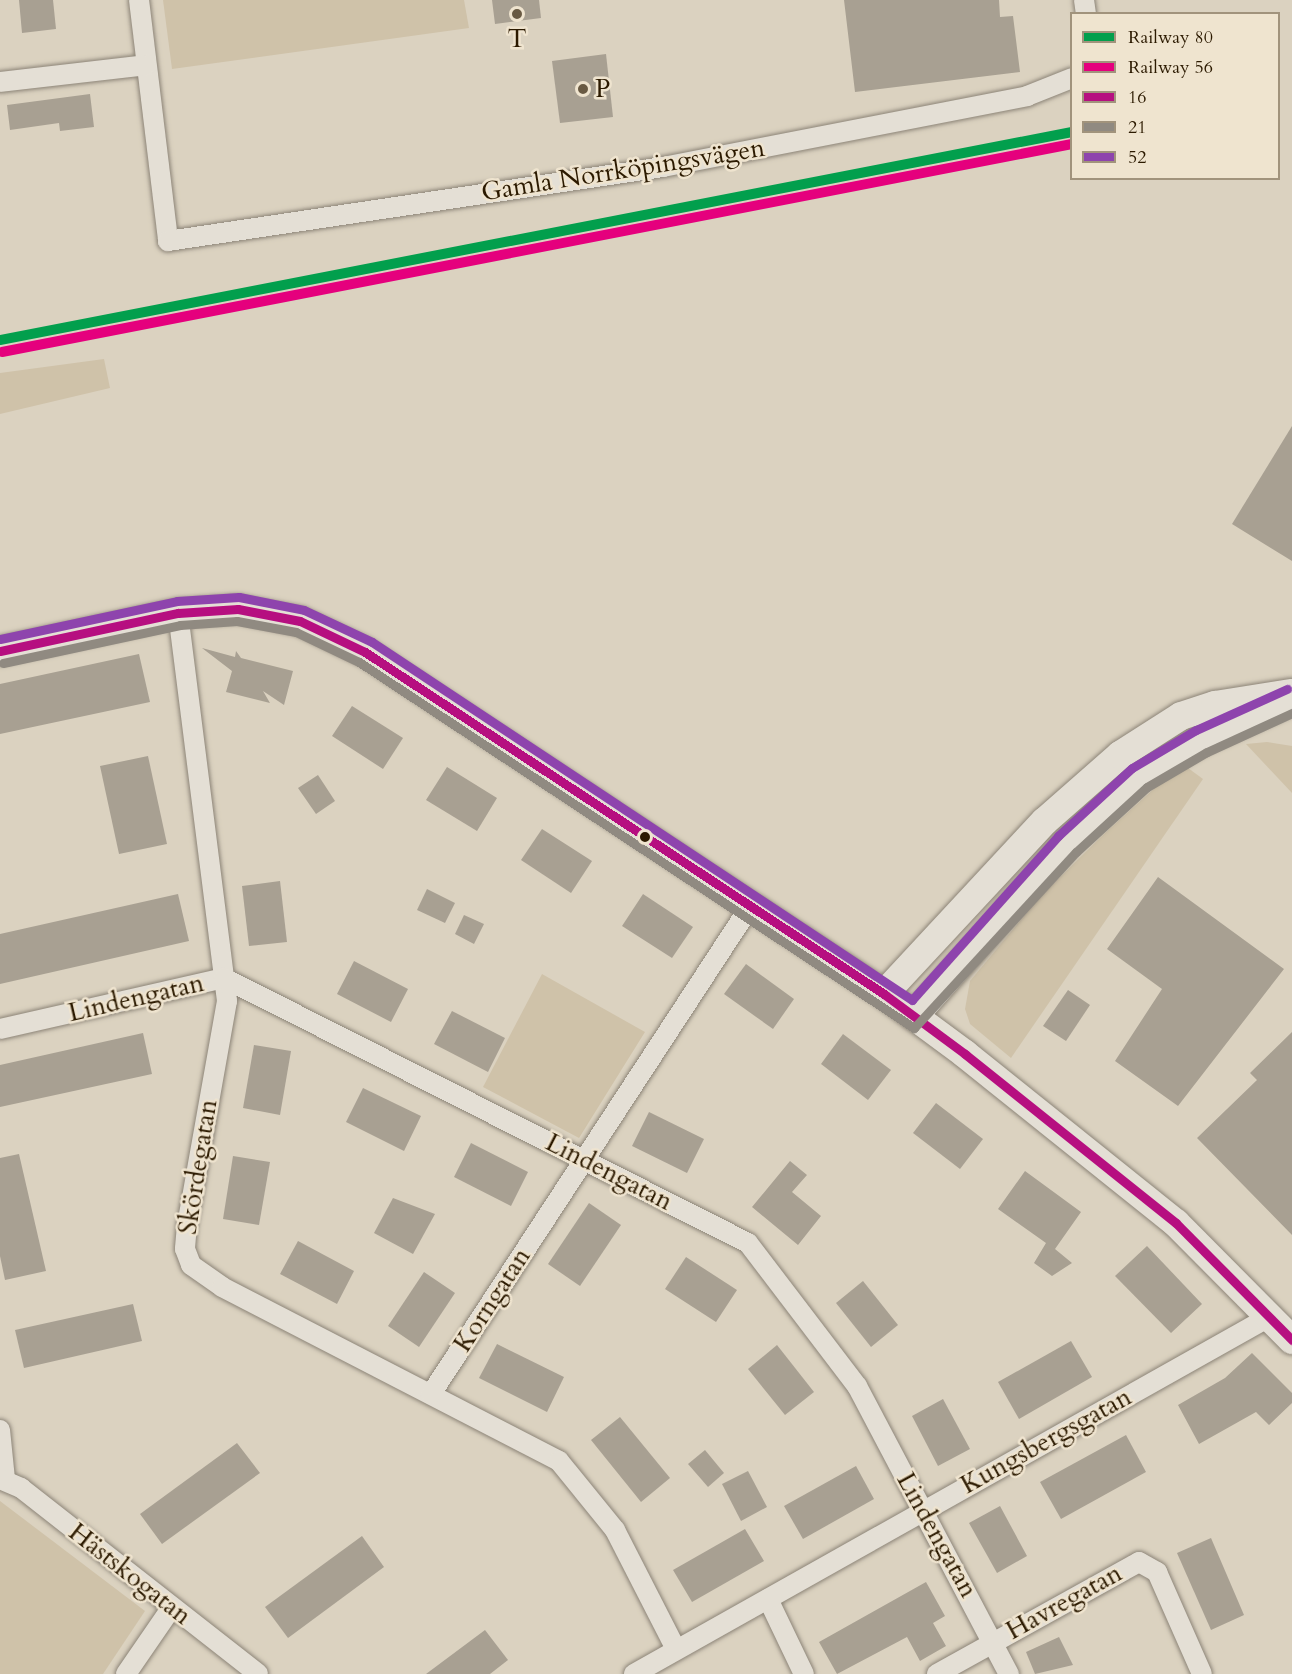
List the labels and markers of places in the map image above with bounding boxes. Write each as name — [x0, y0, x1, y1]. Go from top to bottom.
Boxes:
marker: T — [510, 7, 524, 21]
place label: T — [507, 23, 527, 55]
place label: P — [595, 73, 610, 105]
marker: P — [576, 82, 590, 96]
unlabelled marker — [639, 831, 651, 843]

